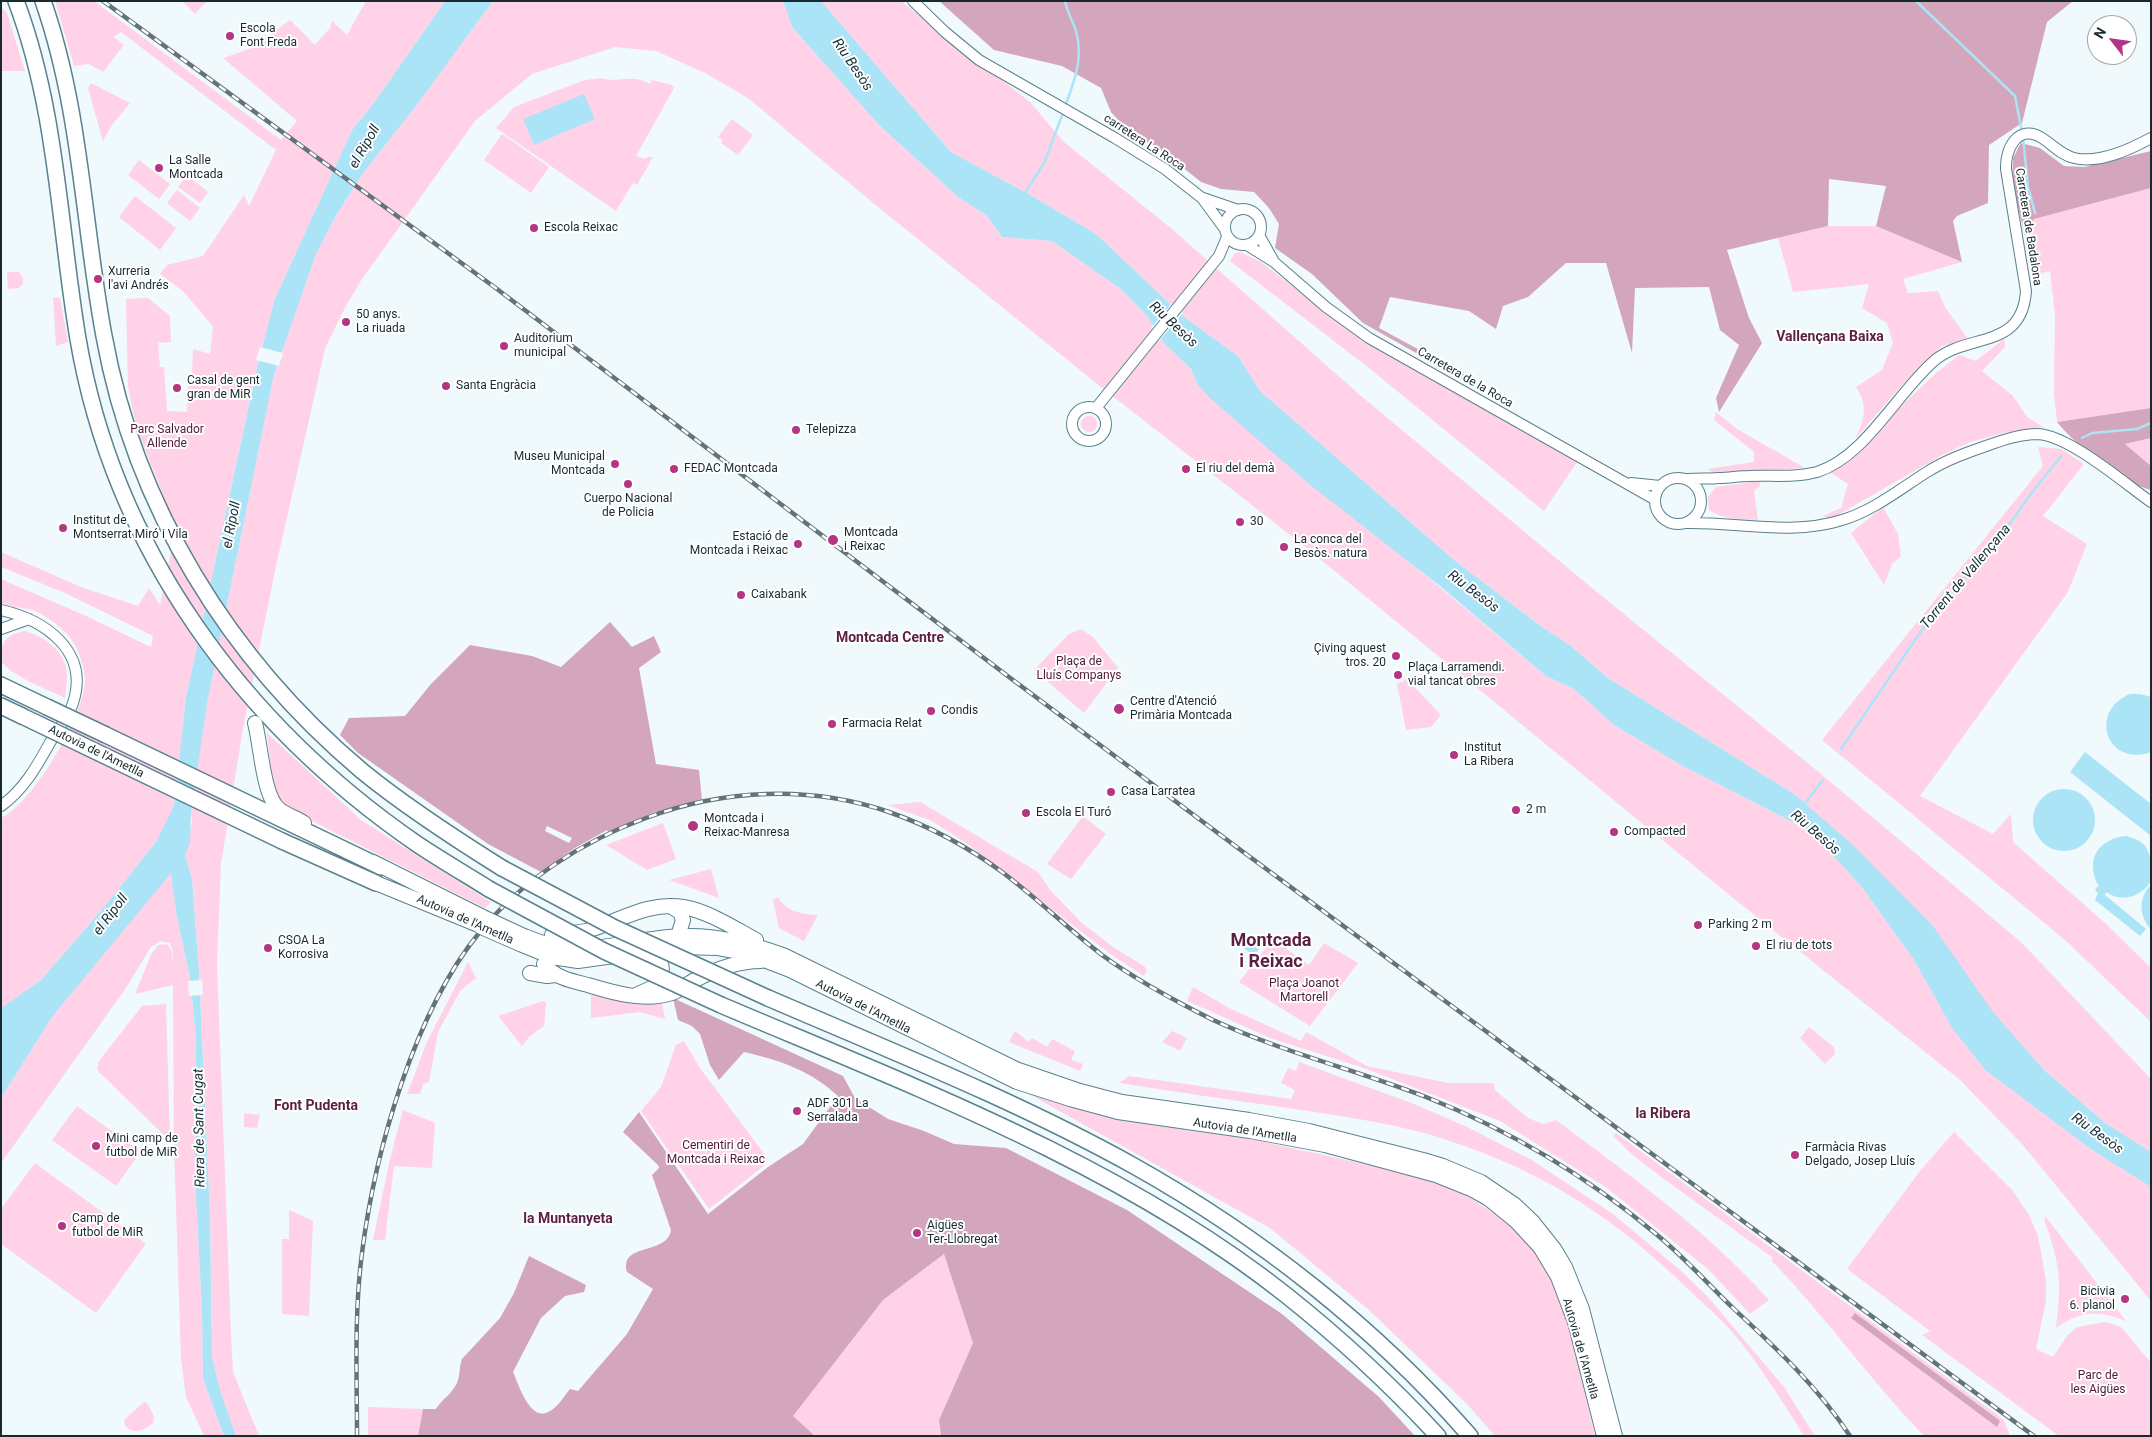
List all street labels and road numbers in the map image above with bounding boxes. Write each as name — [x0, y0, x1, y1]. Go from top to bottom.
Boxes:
street label: carretera La Roca — [1101, 111, 1187, 175]
street label: Carretera de Badalona — [2012, 167, 2044, 287]
street label: Carretera de la Roca — [1415, 345, 1515, 411]
street label: Autovia de l'Ametlla — [46, 723, 146, 781]
street label: Autovia de l'Ametlla — [414, 892, 516, 948]
street label: Autovia de l'Ametlla — [813, 977, 913, 1037]
street label: Autovia de l'Ametlla — [1192, 1116, 1298, 1146]
street label: Autovia de l'Ametlla — [1559, 1297, 1601, 1401]

